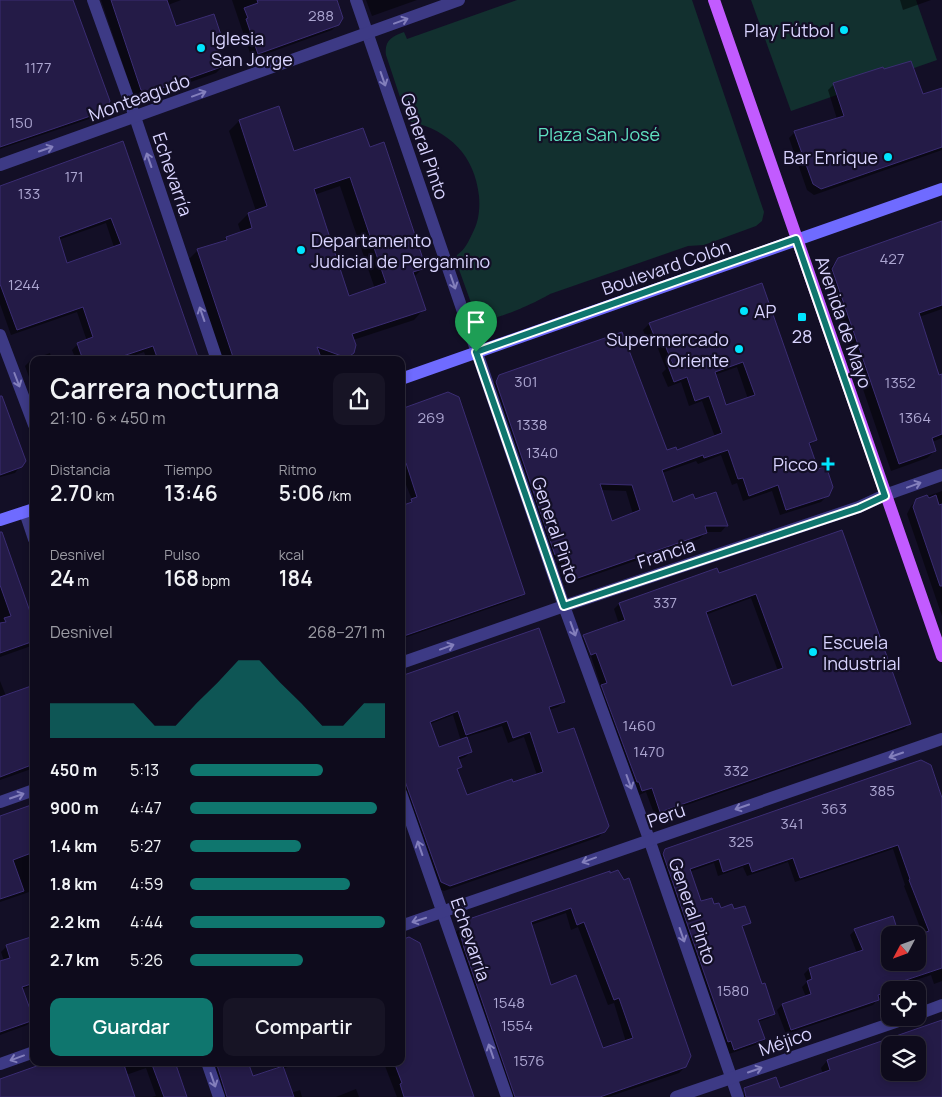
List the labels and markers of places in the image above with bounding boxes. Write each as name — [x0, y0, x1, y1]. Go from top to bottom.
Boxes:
place label: Play Fútbol — [744, 18, 834, 42]
marker: Play Fútbol — [838, 24, 850, 36]
place label: Iglesia San Jorge — [211, 26, 293, 71]
marker: Iglesia San Jorge — [195, 42, 207, 54]
place label: Bar Enrique — [783, 145, 878, 169]
marker: Bar Enrique — [882, 151, 894, 163]
place label: Departamento Judicial de Pergamino — [311, 228, 490, 273]
marker: Departamento Judicial de Pergamino — [295, 244, 307, 256]
place label: AP — [754, 299, 776, 323]
pin — [455, 301, 497, 352]
marker: AP — [738, 305, 750, 317]
marker: 28 — [796, 311, 808, 323]
place label: 28 — [792, 324, 812, 348]
place label: Supermercado Oriente — [606, 327, 729, 372]
marker: Supermercado Oriente — [733, 343, 745, 355]
place label: Picco — [773, 452, 818, 476]
marker: Picco — [822, 458, 834, 470]
place label: Escuela Industrial — [823, 630, 901, 675]
marker: Escuela Industrial — [807, 646, 819, 658]

